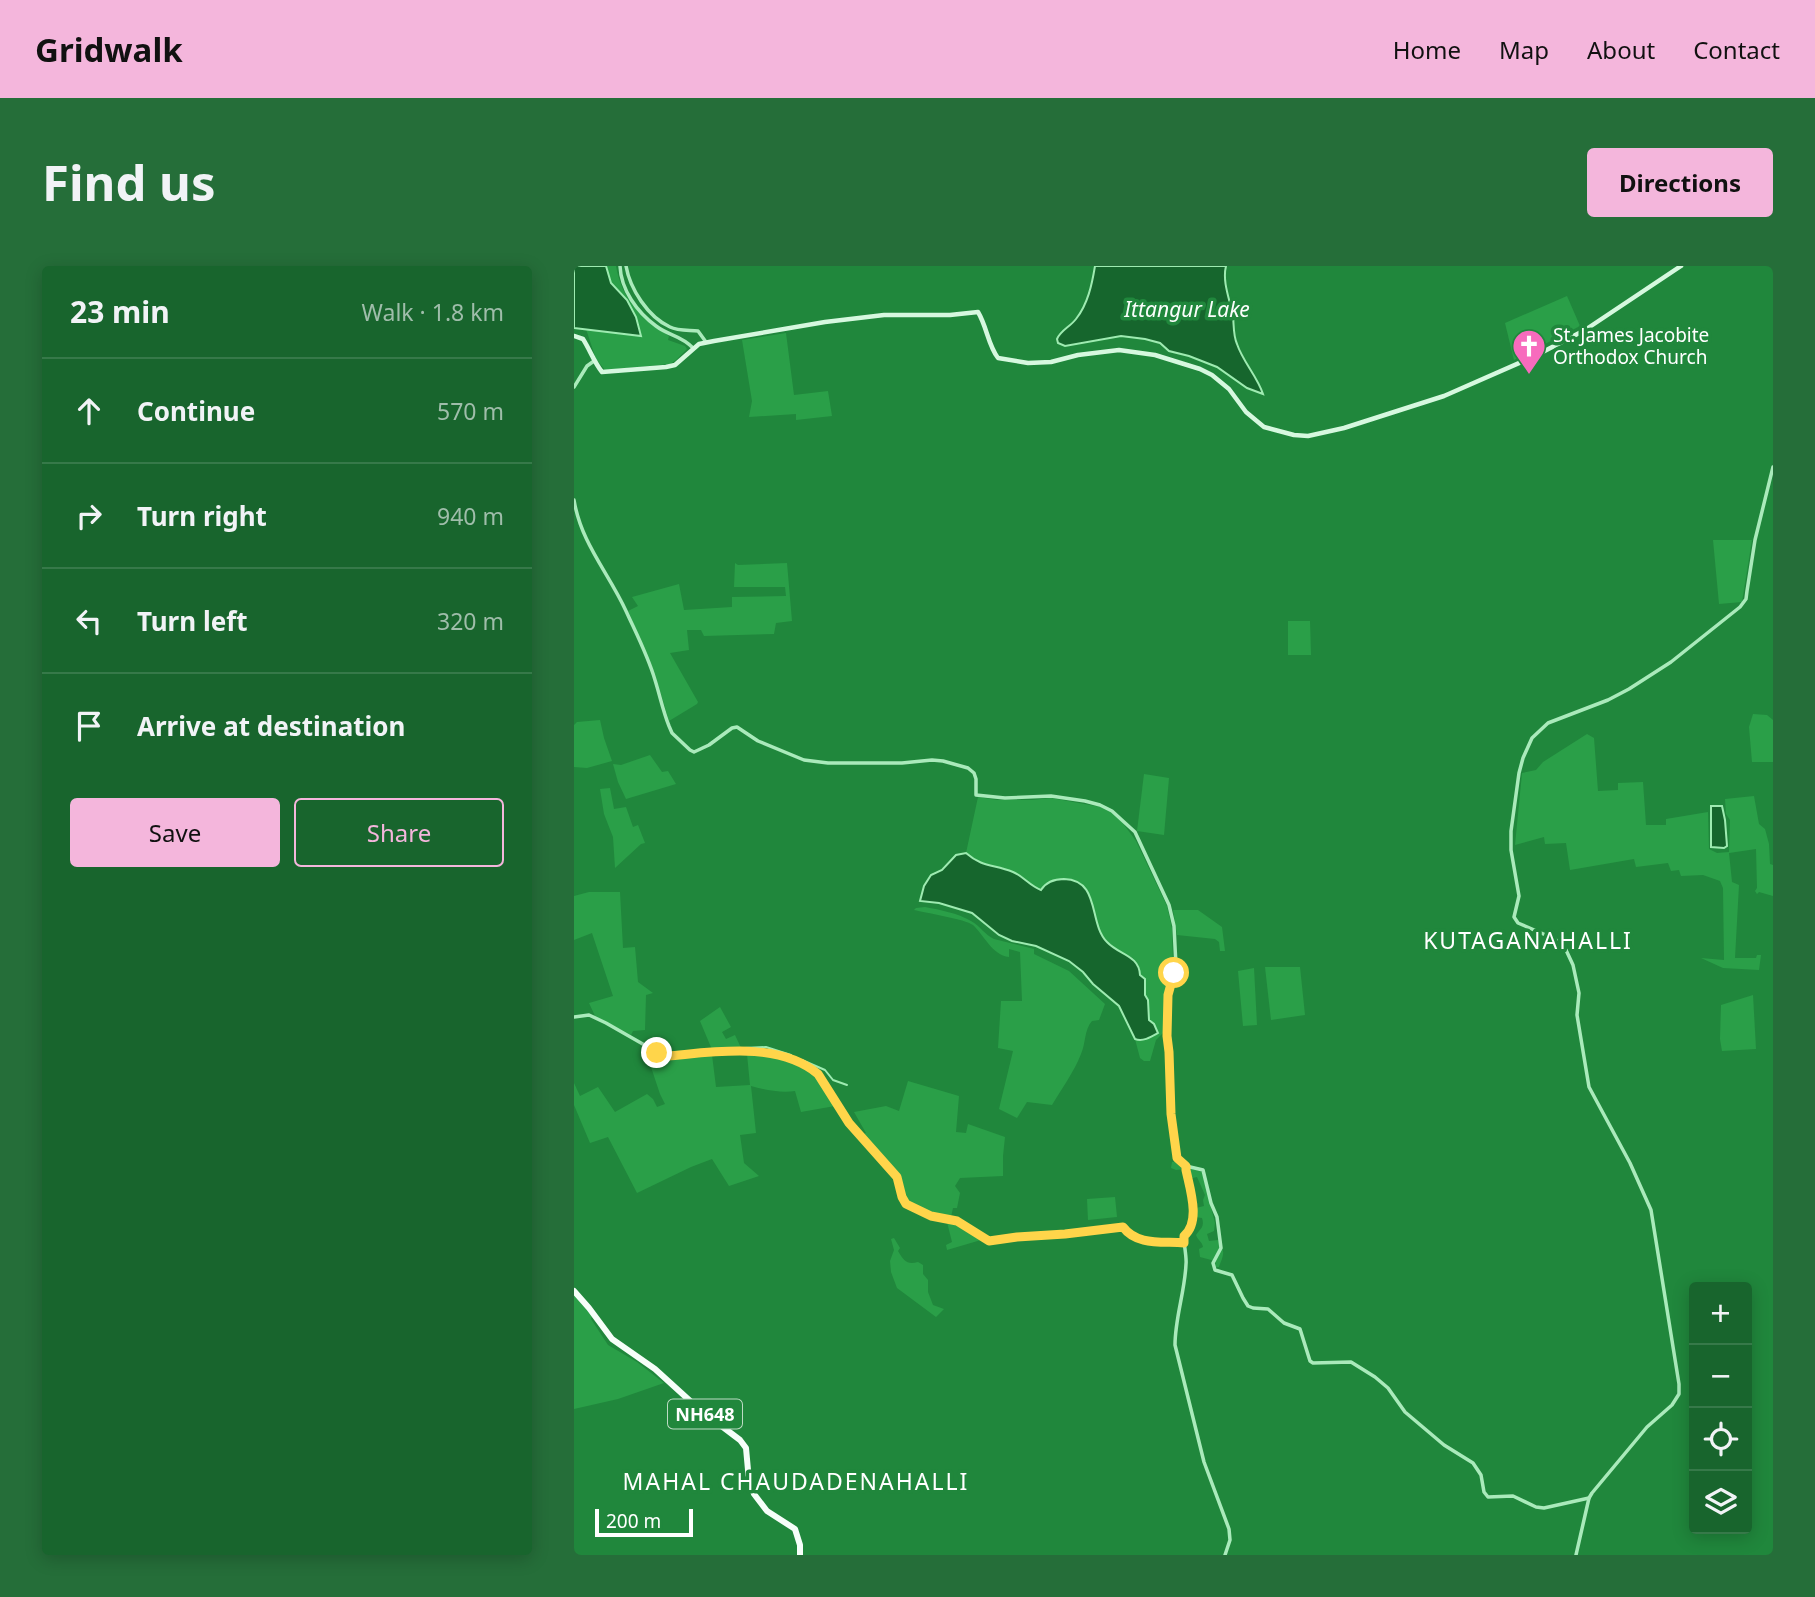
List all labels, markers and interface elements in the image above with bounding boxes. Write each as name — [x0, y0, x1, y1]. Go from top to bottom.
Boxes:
text: Gridwalk — [35, 27, 183, 72]
text: Home — [1393, 33, 1461, 66]
text: Map — [1499, 33, 1549, 66]
text: About — [1587, 33, 1655, 66]
text: Contact — [1693, 33, 1780, 66]
button: Directions — [1587, 148, 1773, 217]
text: Find us — [42, 149, 216, 215]
text: 23 min — [70, 291, 170, 332]
water label: Ittangur Lake — [1123, 295, 1250, 323]
text: Walk · 1.8 km — [362, 296, 504, 328]
place label: St. James Jacobite Orthodox Church — [1553, 322, 1709, 370]
church icon: St. James Jacobite Orthodox Church — [1510, 327, 1548, 376]
icon: ahead — [70, 392, 108, 430]
text: Continue — [137, 393, 255, 429]
text: 570 m — [437, 395, 504, 427]
icon: right — [70, 497, 108, 535]
text: Turn right — [137, 498, 267, 534]
text: 940 m — [437, 500, 504, 532]
icon: left — [70, 602, 108, 640]
text: Turn left — [137, 603, 248, 639]
text: 320 m — [437, 605, 504, 637]
icon: arrive — [70, 707, 108, 745]
text: Arrive at destination — [137, 708, 406, 744]
button: Save — [70, 798, 280, 867]
button: Share — [294, 798, 504, 867]
district label: KUTAGANAHALLI — [1423, 924, 1633, 956]
route start — [1158, 957, 1189, 988]
route end — [641, 1037, 672, 1068]
map controls — [1689, 1282, 1752, 1534]
button: + — [1689, 1282, 1752, 1345]
button: − — [1689, 1345, 1752, 1408]
road number: NH648 — [668, 1400, 742, 1428]
button: locate — [1689, 1408, 1752, 1471]
district label: MAHAL CHAUDADENAHALLI — [623, 1465, 969, 1497]
button: layers — [1689, 1471, 1752, 1534]
scale bar — [595, 1506, 693, 1538]
text: 200 m — [606, 1508, 661, 1534]

